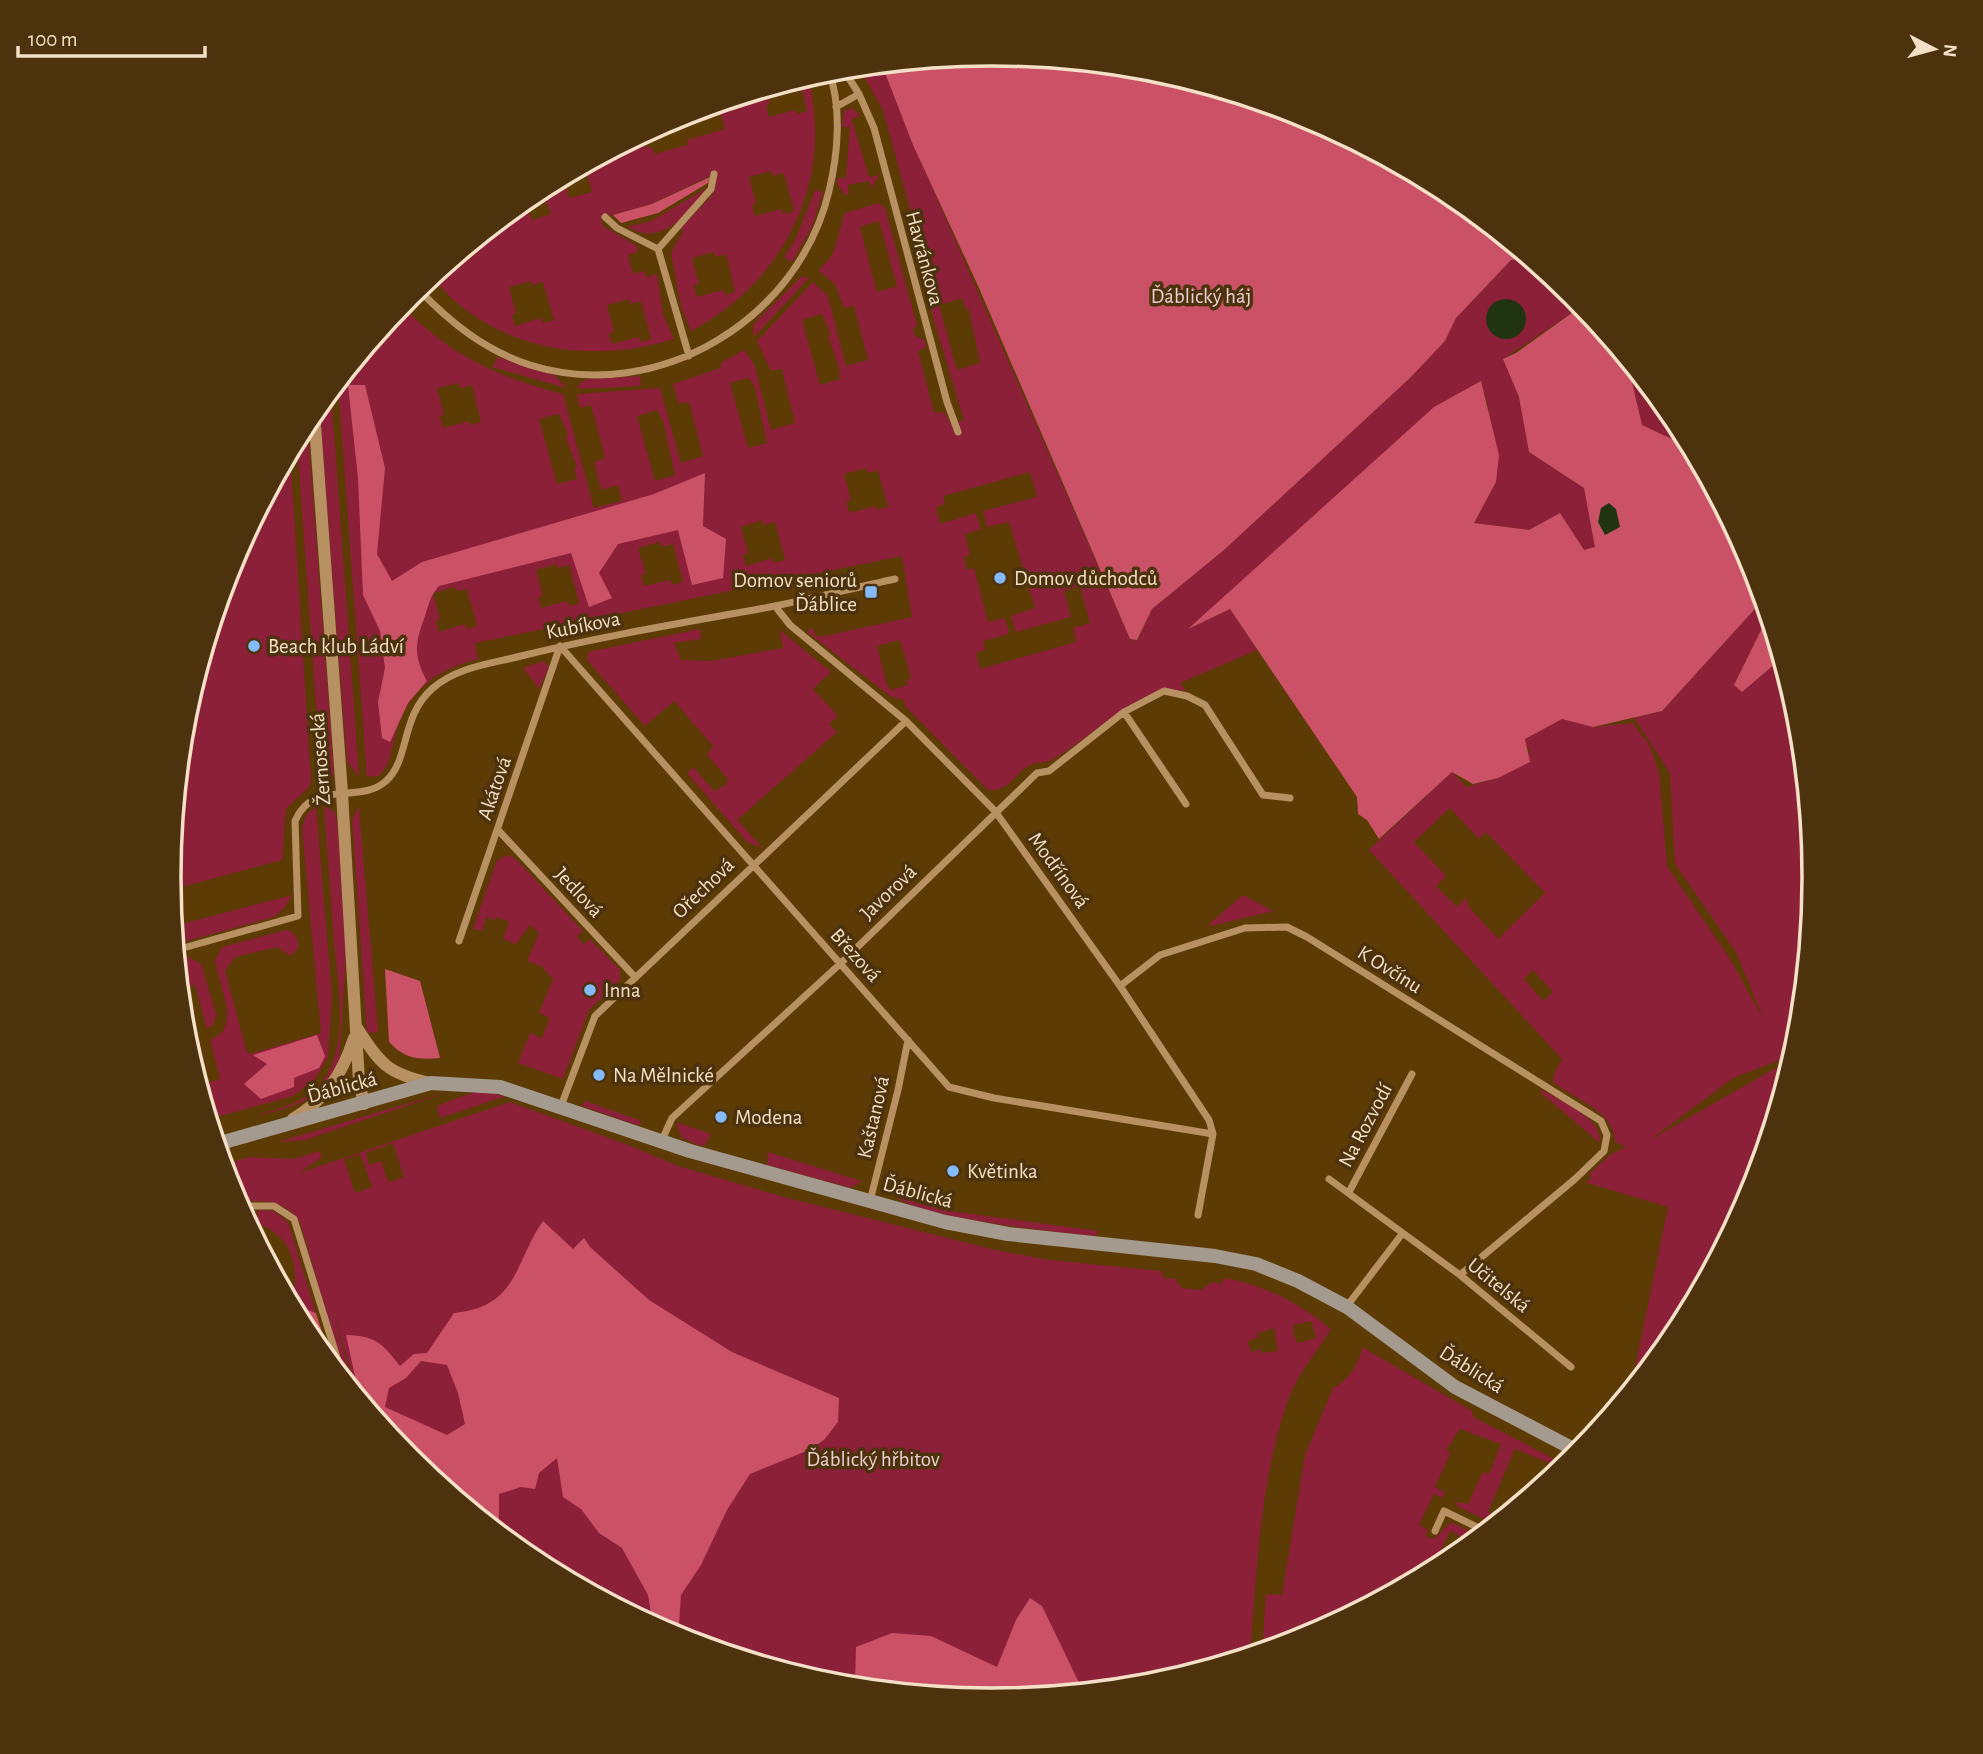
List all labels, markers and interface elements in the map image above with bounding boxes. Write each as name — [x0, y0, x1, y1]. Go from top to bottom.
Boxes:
scale bar — [18, 14, 205, 58]
north arrow — [1899, 14, 1969, 84]
text: 100 m — [28, 29, 78, 50]
text: N — [1939, 43, 1960, 58]
street label: Havránkova — [902, 209, 947, 308]
park label: Ďáblický háj — [1151, 284, 1251, 307]
place label: Domov důchodců — [1014, 568, 1158, 589]
place label: Domov seniorů Ďáblice — [733, 570, 857, 615]
marker: Domov důchodců — [992, 570, 1008, 586]
marker: Domov seniorů Ďáblice — [863, 584, 879, 600]
street label: Kubíkova — [544, 608, 622, 643]
place label: Beach klub Ládví — [268, 636, 405, 657]
marker: Beach klub Ládví — [246, 638, 262, 654]
street label: Žernosecká — [305, 712, 334, 806]
street label: Akátová — [474, 753, 515, 823]
street label: Modřínová — [1024, 828, 1093, 912]
street label: Ořechová — [668, 854, 739, 923]
street label: Javorová — [856, 861, 921, 924]
street label: Jedlová — [550, 863, 607, 922]
street label: Březová — [826, 924, 885, 986]
street label: K Ovčínu — [1354, 942, 1426, 997]
place label: Inna — [604, 980, 641, 1001]
marker: Inna — [582, 982, 598, 998]
place label: Na Mělnické — [613, 1065, 714, 1086]
street label: Ďáblická — [304, 1066, 380, 1107]
marker: Na Mělnické — [591, 1067, 607, 1083]
street label: Kaštanová — [854, 1074, 893, 1160]
street label: Na Rozvodí — [1335, 1079, 1397, 1171]
place label: Modena — [735, 1107, 803, 1128]
marker: Modena — [713, 1109, 729, 1125]
place label: Květinka — [967, 1161, 1038, 1182]
marker: Květinka — [945, 1163, 961, 1179]
street label: Ďáblická — [881, 1171, 956, 1212]
street label: Učitelská — [1463, 1254, 1534, 1317]
street label: Ďáblická — [1436, 1340, 1509, 1397]
park label: Ďáblický hřbitov — [806, 1447, 940, 1470]

